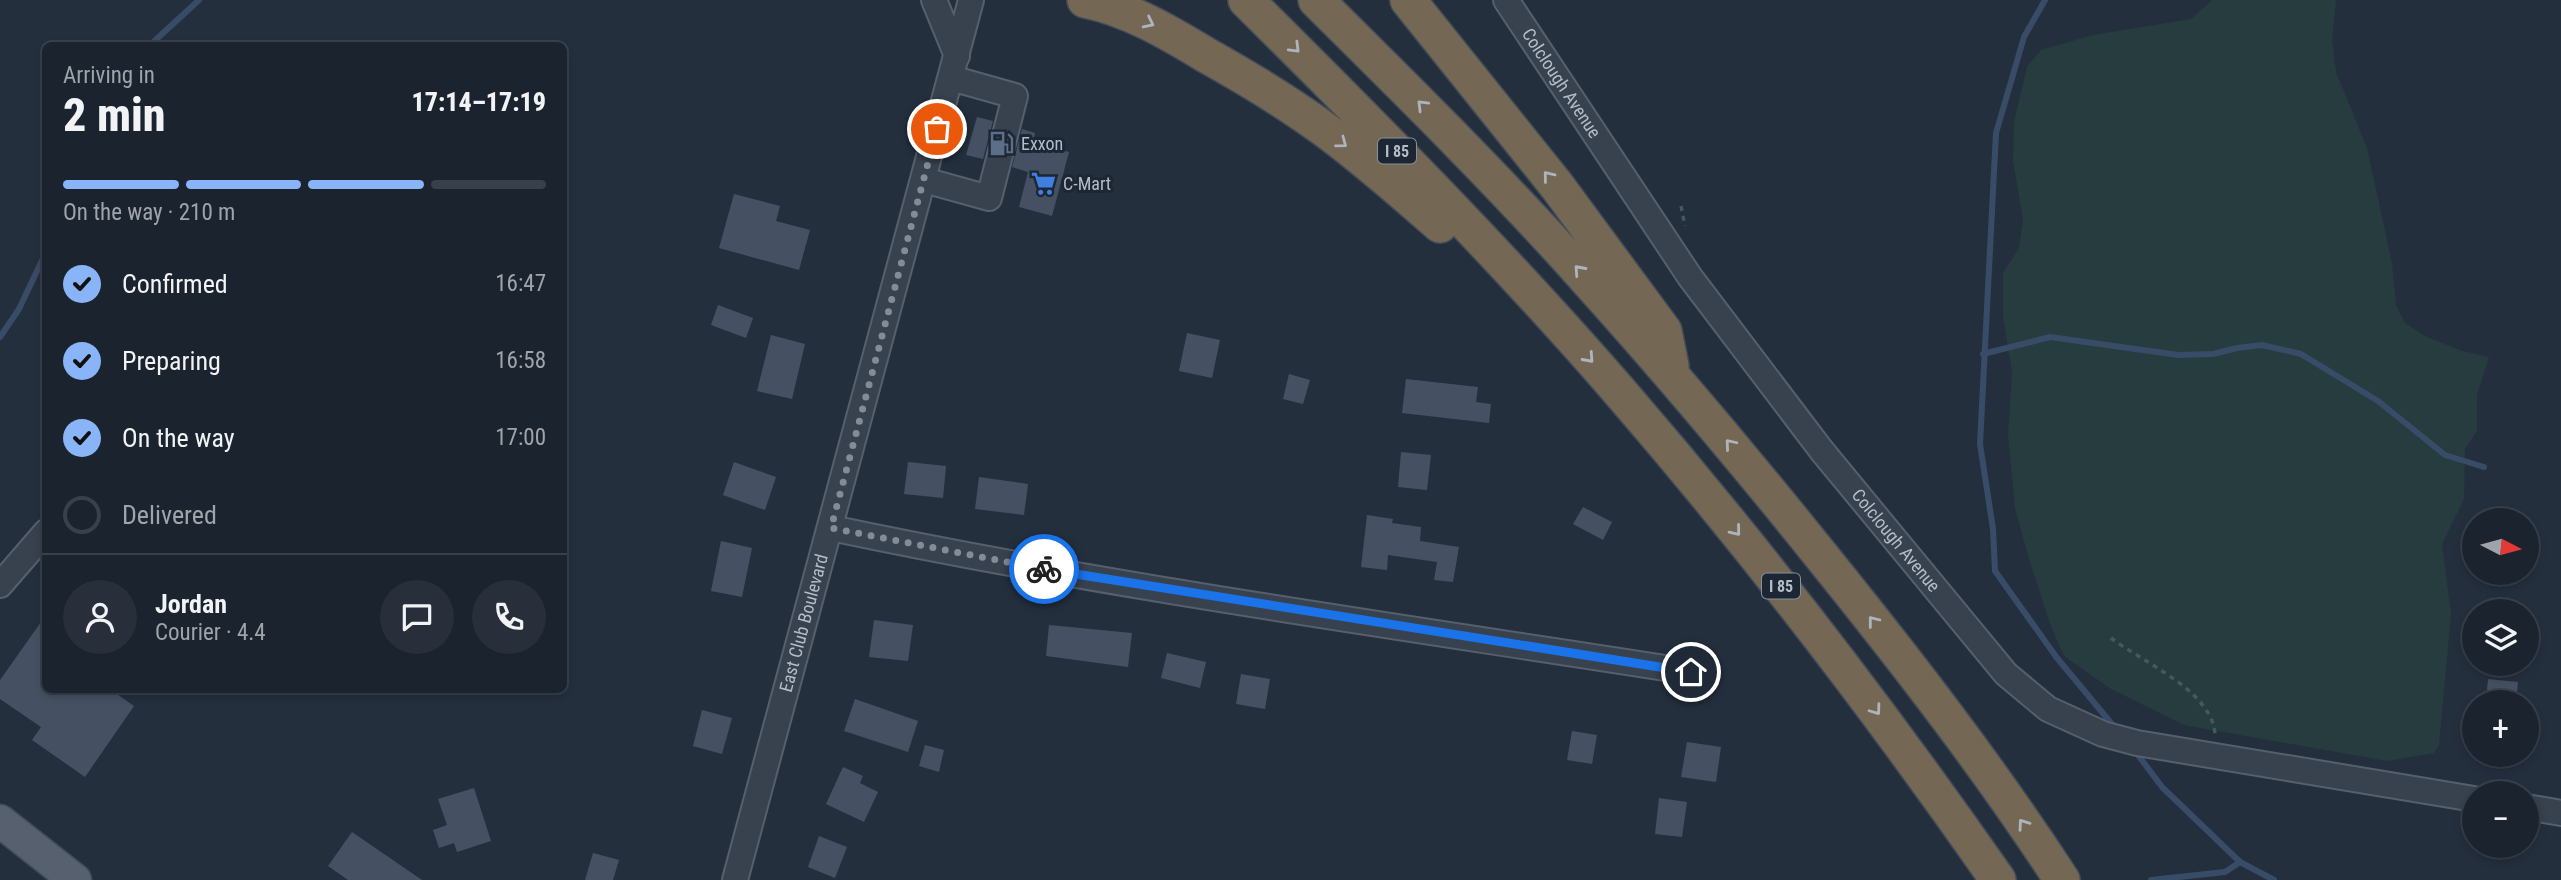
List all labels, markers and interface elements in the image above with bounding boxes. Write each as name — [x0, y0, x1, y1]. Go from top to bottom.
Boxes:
one-way arrow — [1142, 15, 1154, 29]
street label: Colclough Avenue — [1518, 24, 1606, 142]
one-way arrow — [1286, 40, 1299, 53]
text: Arriving in — [63, 62, 155, 89]
text: 17:14–17:19 — [412, 87, 546, 117]
text: 2 min — [63, 88, 166, 142]
pin — [907, 99, 967, 159]
one-way arrow — [1418, 101, 1430, 113]
icon: bag — [918, 110, 956, 148]
fuel station icon: Exxon — [987, 130, 1015, 158]
place label: Exxon — [1021, 133, 1063, 154]
one-way arrow — [1334, 134, 1347, 147]
road number: I 85 — [1378, 139, 1416, 164]
supermarket icon: C-Mart — [1029, 170, 1057, 198]
one-way arrow — [1544, 171, 1557, 183]
place label: C-Mart — [1063, 173, 1111, 194]
text: On the way · 210 m — [63, 199, 235, 226]
icon: check — [63, 265, 101, 303]
one-way arrow — [1575, 265, 1587, 278]
text: Confirmed — [122, 269, 228, 299]
text: 16:47 — [495, 270, 546, 297]
icon: check — [63, 342, 101, 380]
text: Preparing — [122, 346, 221, 376]
text: 16:58 — [495, 347, 546, 374]
one-way arrow — [1580, 350, 1593, 363]
icon: check — [63, 419, 101, 457]
text: On the way — [122, 423, 235, 453]
text: 17:00 — [495, 424, 546, 451]
one-way arrow — [1726, 440, 1739, 452]
street label: Colclough Avenue — [1848, 484, 1945, 596]
text: Delivered — [122, 500, 217, 530]
north arrow — [2462, 508, 2539, 584]
map controls — [2462, 508, 2539, 858]
one-way arrow — [1728, 522, 1740, 535]
courier — [1009, 534, 1079, 604]
icon: bike — [1025, 550, 1063, 588]
street label: East Club Boulevard — [775, 552, 832, 694]
road number: I 85 — [1762, 573, 1800, 598]
button: person — [63, 580, 137, 654]
button: chat — [380, 580, 454, 654]
button: phone — [472, 580, 546, 654]
text: Jordan — [155, 589, 227, 619]
button: layers — [2462, 599, 2539, 676]
one-way arrow — [1869, 617, 1882, 629]
text: Courier · 4.4 — [155, 619, 266, 646]
pin — [1661, 642, 1721, 702]
icon: home — [1672, 653, 1710, 691]
button: + — [2462, 690, 2539, 767]
one-way arrow — [1868, 702, 1880, 715]
button: − — [2462, 781, 2539, 858]
one-way arrow — [2019, 819, 2031, 832]

